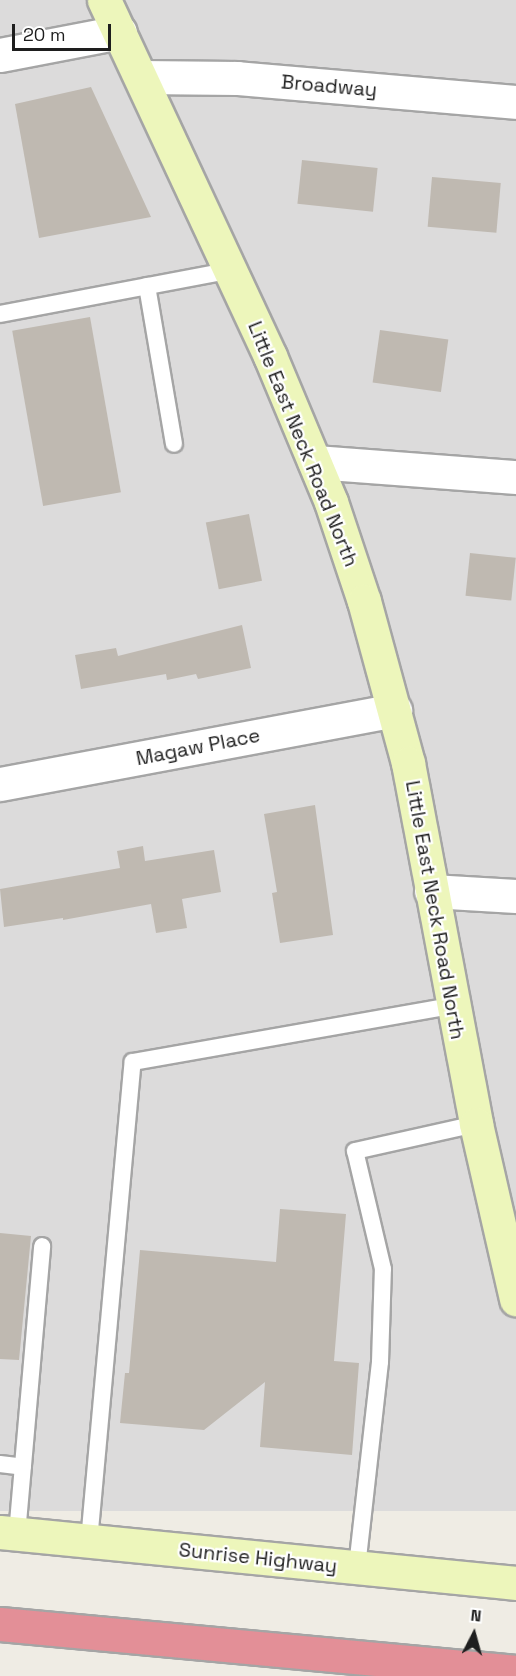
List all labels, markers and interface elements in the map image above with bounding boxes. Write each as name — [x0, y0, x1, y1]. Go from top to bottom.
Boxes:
scale bar — [15, 12, 114, 50]
text: 20 m — [23, 23, 66, 46]
street label: Broadway — [280, 70, 378, 102]
street label: Little East Neck Road North — [243, 318, 363, 570]
street label: Magaw Place — [134, 723, 262, 771]
street label: Little East Neck Road North — [400, 779, 470, 1041]
street label: Sunrise Highway — [178, 1538, 338, 1578]
north arrow — [444, 1604, 504, 1664]
text: N — [469, 1605, 482, 1627]

